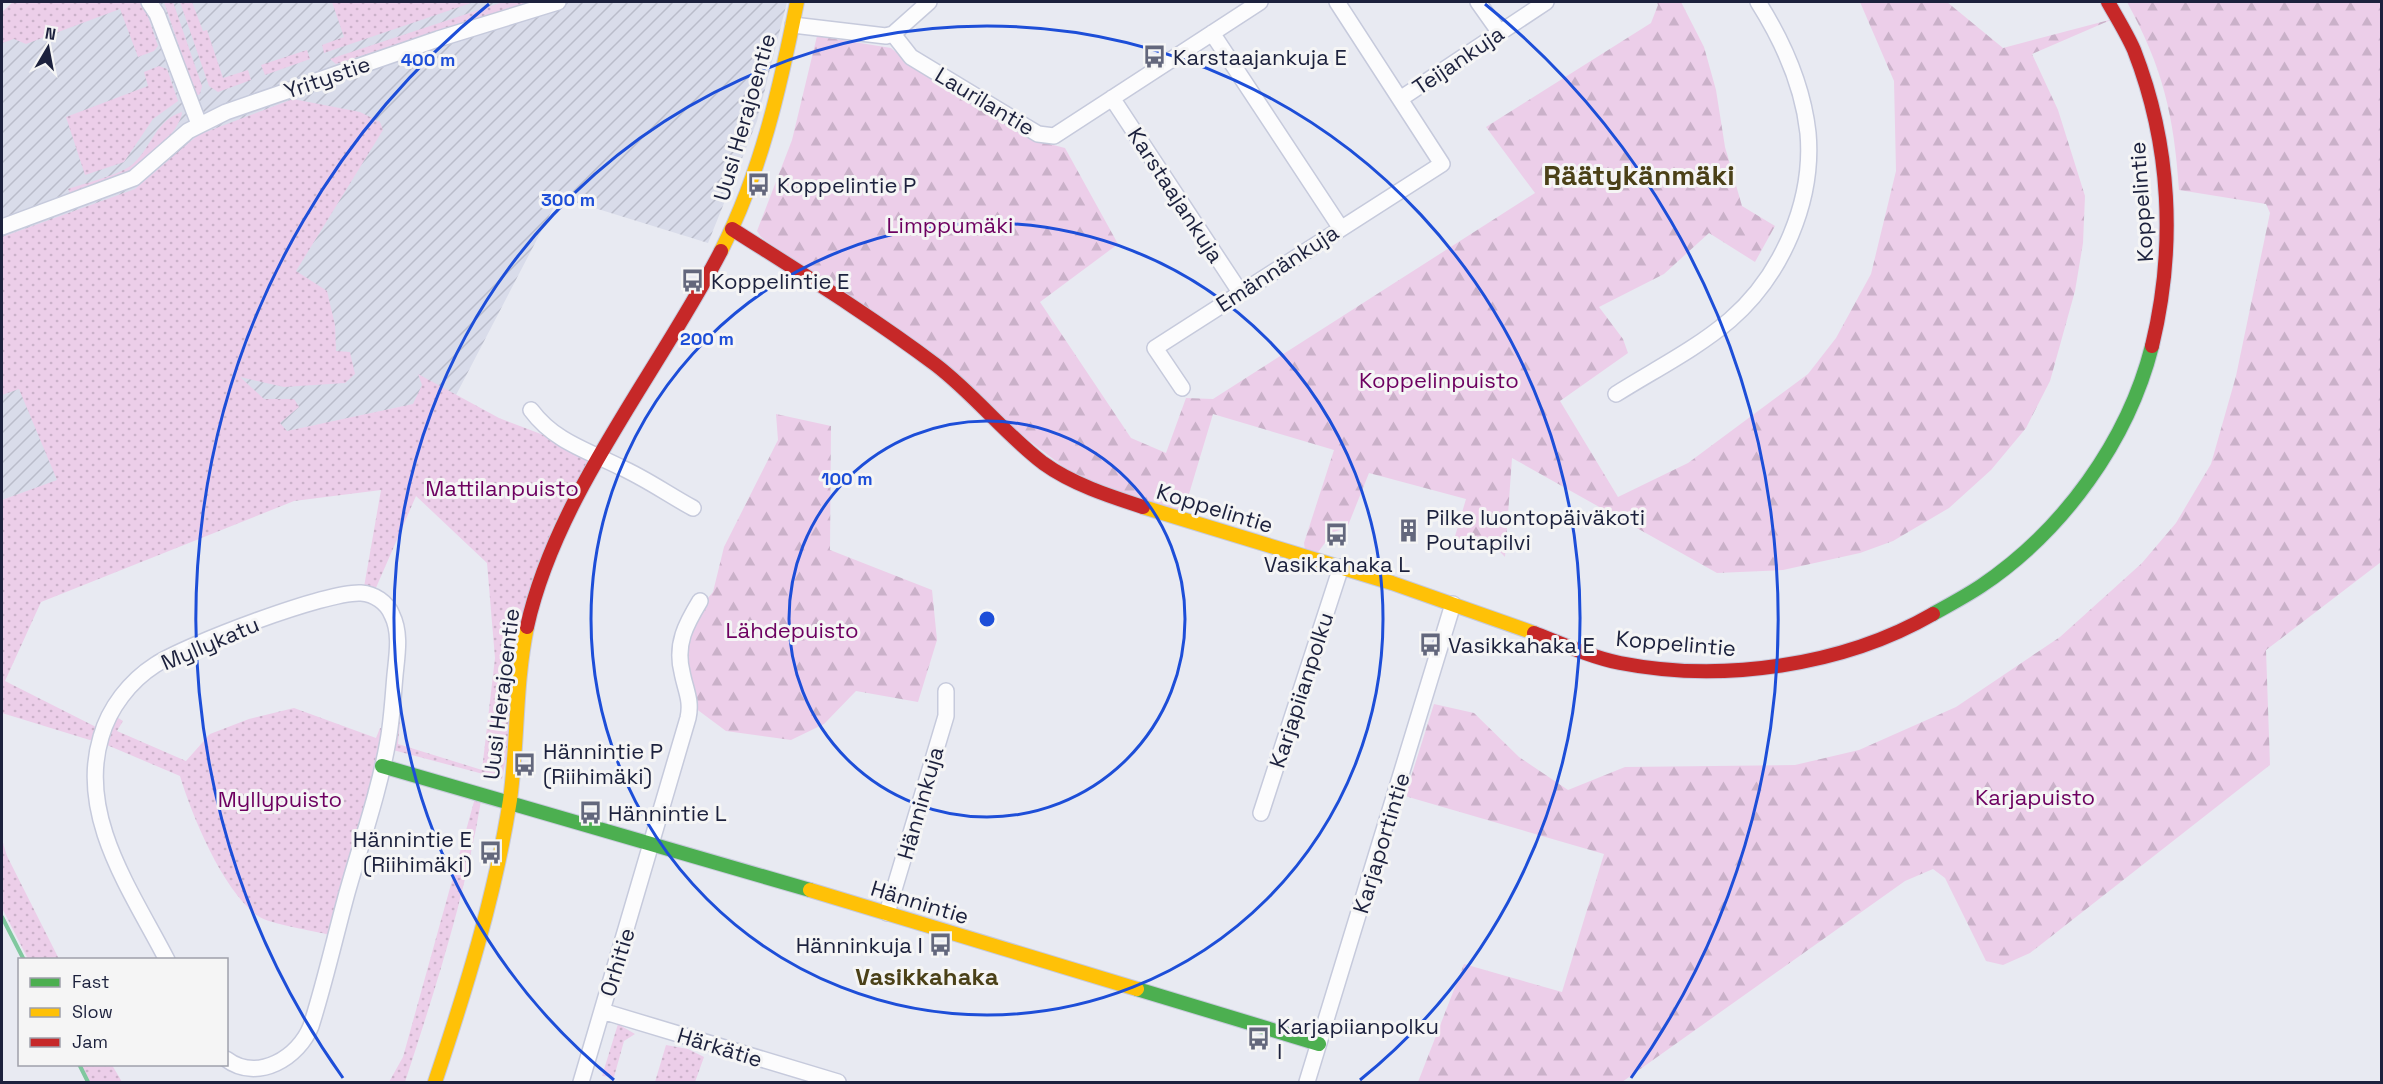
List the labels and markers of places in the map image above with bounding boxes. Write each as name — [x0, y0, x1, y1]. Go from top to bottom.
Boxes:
place label: Karstaajankuja E — [1173, 43, 1347, 71]
bus stop icon: Karstaajankuja E — [1142, 44, 1168, 70]
place label: Koppelintie P — [777, 171, 916, 199]
bus stop icon: Koppelintie P — [746, 172, 772, 198]
place label: Koppelintie E — [711, 267, 849, 295]
bus stop icon: Koppelintie E — [680, 268, 706, 294]
place label: Pilke luontopäiväkoti Poutapilvi — [1426, 503, 1645, 556]
building icon: Pilke luontopäiväkoti Poutapilvi — [1395, 517, 1421, 543]
bus stop icon: Vasikkahaka L — [1324, 522, 1350, 548]
place label: Vasikkahaka L — [1264, 550, 1410, 578]
centre of rings — [977, 609, 997, 629]
place label: Vasikkahaka E — [1448, 631, 1595, 659]
bus stop icon: Vasikkahaka E — [1417, 632, 1443, 658]
place label: Hännintie P (Riihimäki) — [543, 737, 663, 790]
bus stop icon: Hännintie P (Riihimäki) — [512, 751, 538, 777]
place label: Hännintie L — [608, 799, 727, 827]
bus stop icon: Hännintie L — [577, 800, 603, 826]
place label: Hännintie E (Riihimäki) — [353, 825, 472, 878]
bus stop icon: Hännintie E (Riihimäki) — [477, 839, 503, 865]
place label: Hänninkuja I — [796, 931, 923, 959]
bus stop icon: Hänninkuja I — [928, 932, 954, 958]
place label: Karjapiianpolku I — [1277, 1012, 1439, 1065]
bus stop icon: Karjapiianpolku I — [1246, 1026, 1272, 1052]

